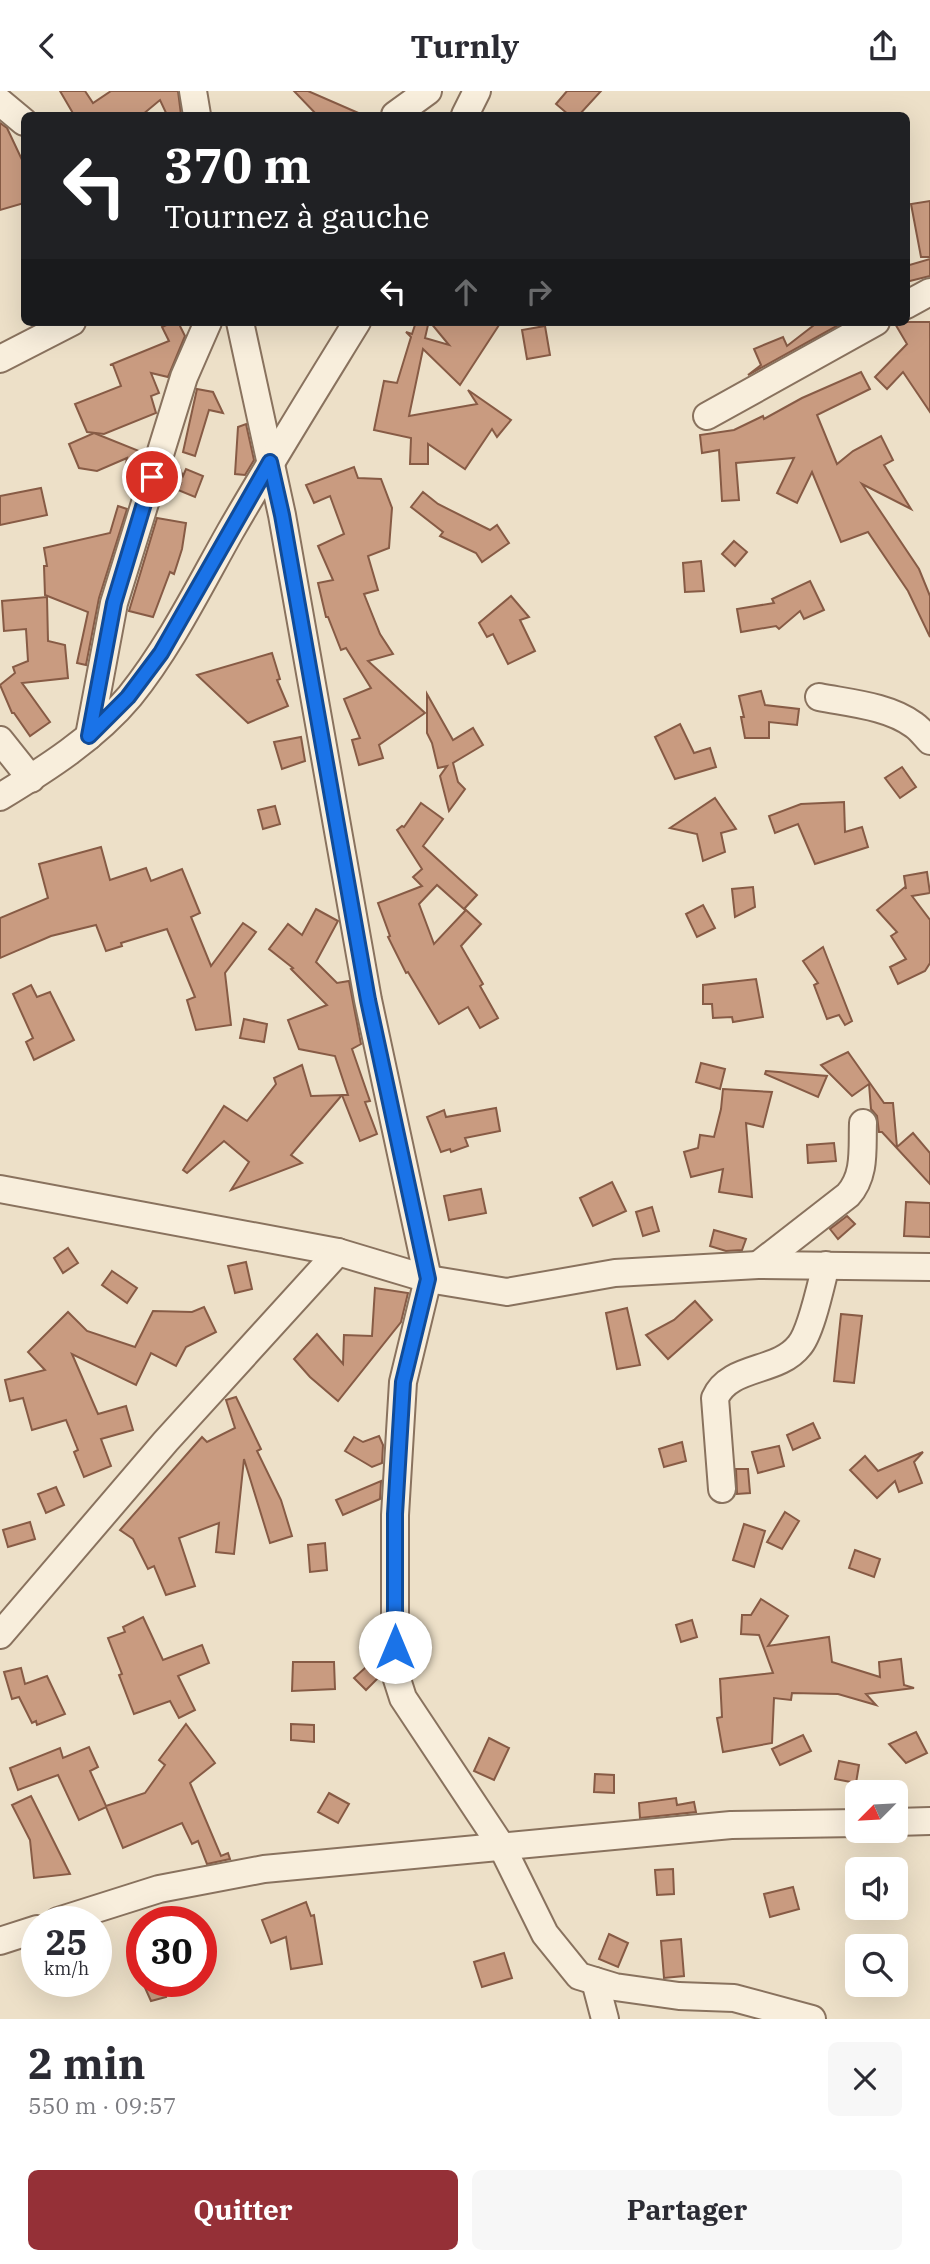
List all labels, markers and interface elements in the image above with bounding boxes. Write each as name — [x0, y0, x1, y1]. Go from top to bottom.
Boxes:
text: Turnly — [411, 25, 519, 67]
icon: back — [28, 27, 66, 65]
icon: share — [864, 27, 902, 65]
text: 370 m — [164, 133, 311, 196]
icon: left — [49, 140, 140, 231]
text: Tournez à gauche — [164, 195, 430, 237]
icon: left — [374, 273, 412, 311]
icon: ahead — [447, 273, 485, 311]
icon: right — [520, 273, 558, 311]
pin — [122, 447, 182, 507]
icon: arrive — [133, 458, 171, 496]
position arrow — [358, 1610, 432, 1684]
north arrow — [845, 1780, 908, 1843]
map controls — [845, 1780, 908, 1997]
button: sound — [845, 1857, 908, 1920]
speed limit sign: 30 — [126, 1906, 217, 1997]
text: 25 — [45, 1919, 88, 1965]
button: search — [845, 1934, 908, 1997]
text: km/h — [44, 1957, 89, 1980]
text: 2 min — [28, 2036, 146, 2091]
button: close — [828, 2042, 902, 2116]
text: 550 m · 09:57 — [28, 2090, 177, 2120]
button: Quitter — [28, 2170, 458, 2250]
button: Partager — [472, 2170, 902, 2250]

